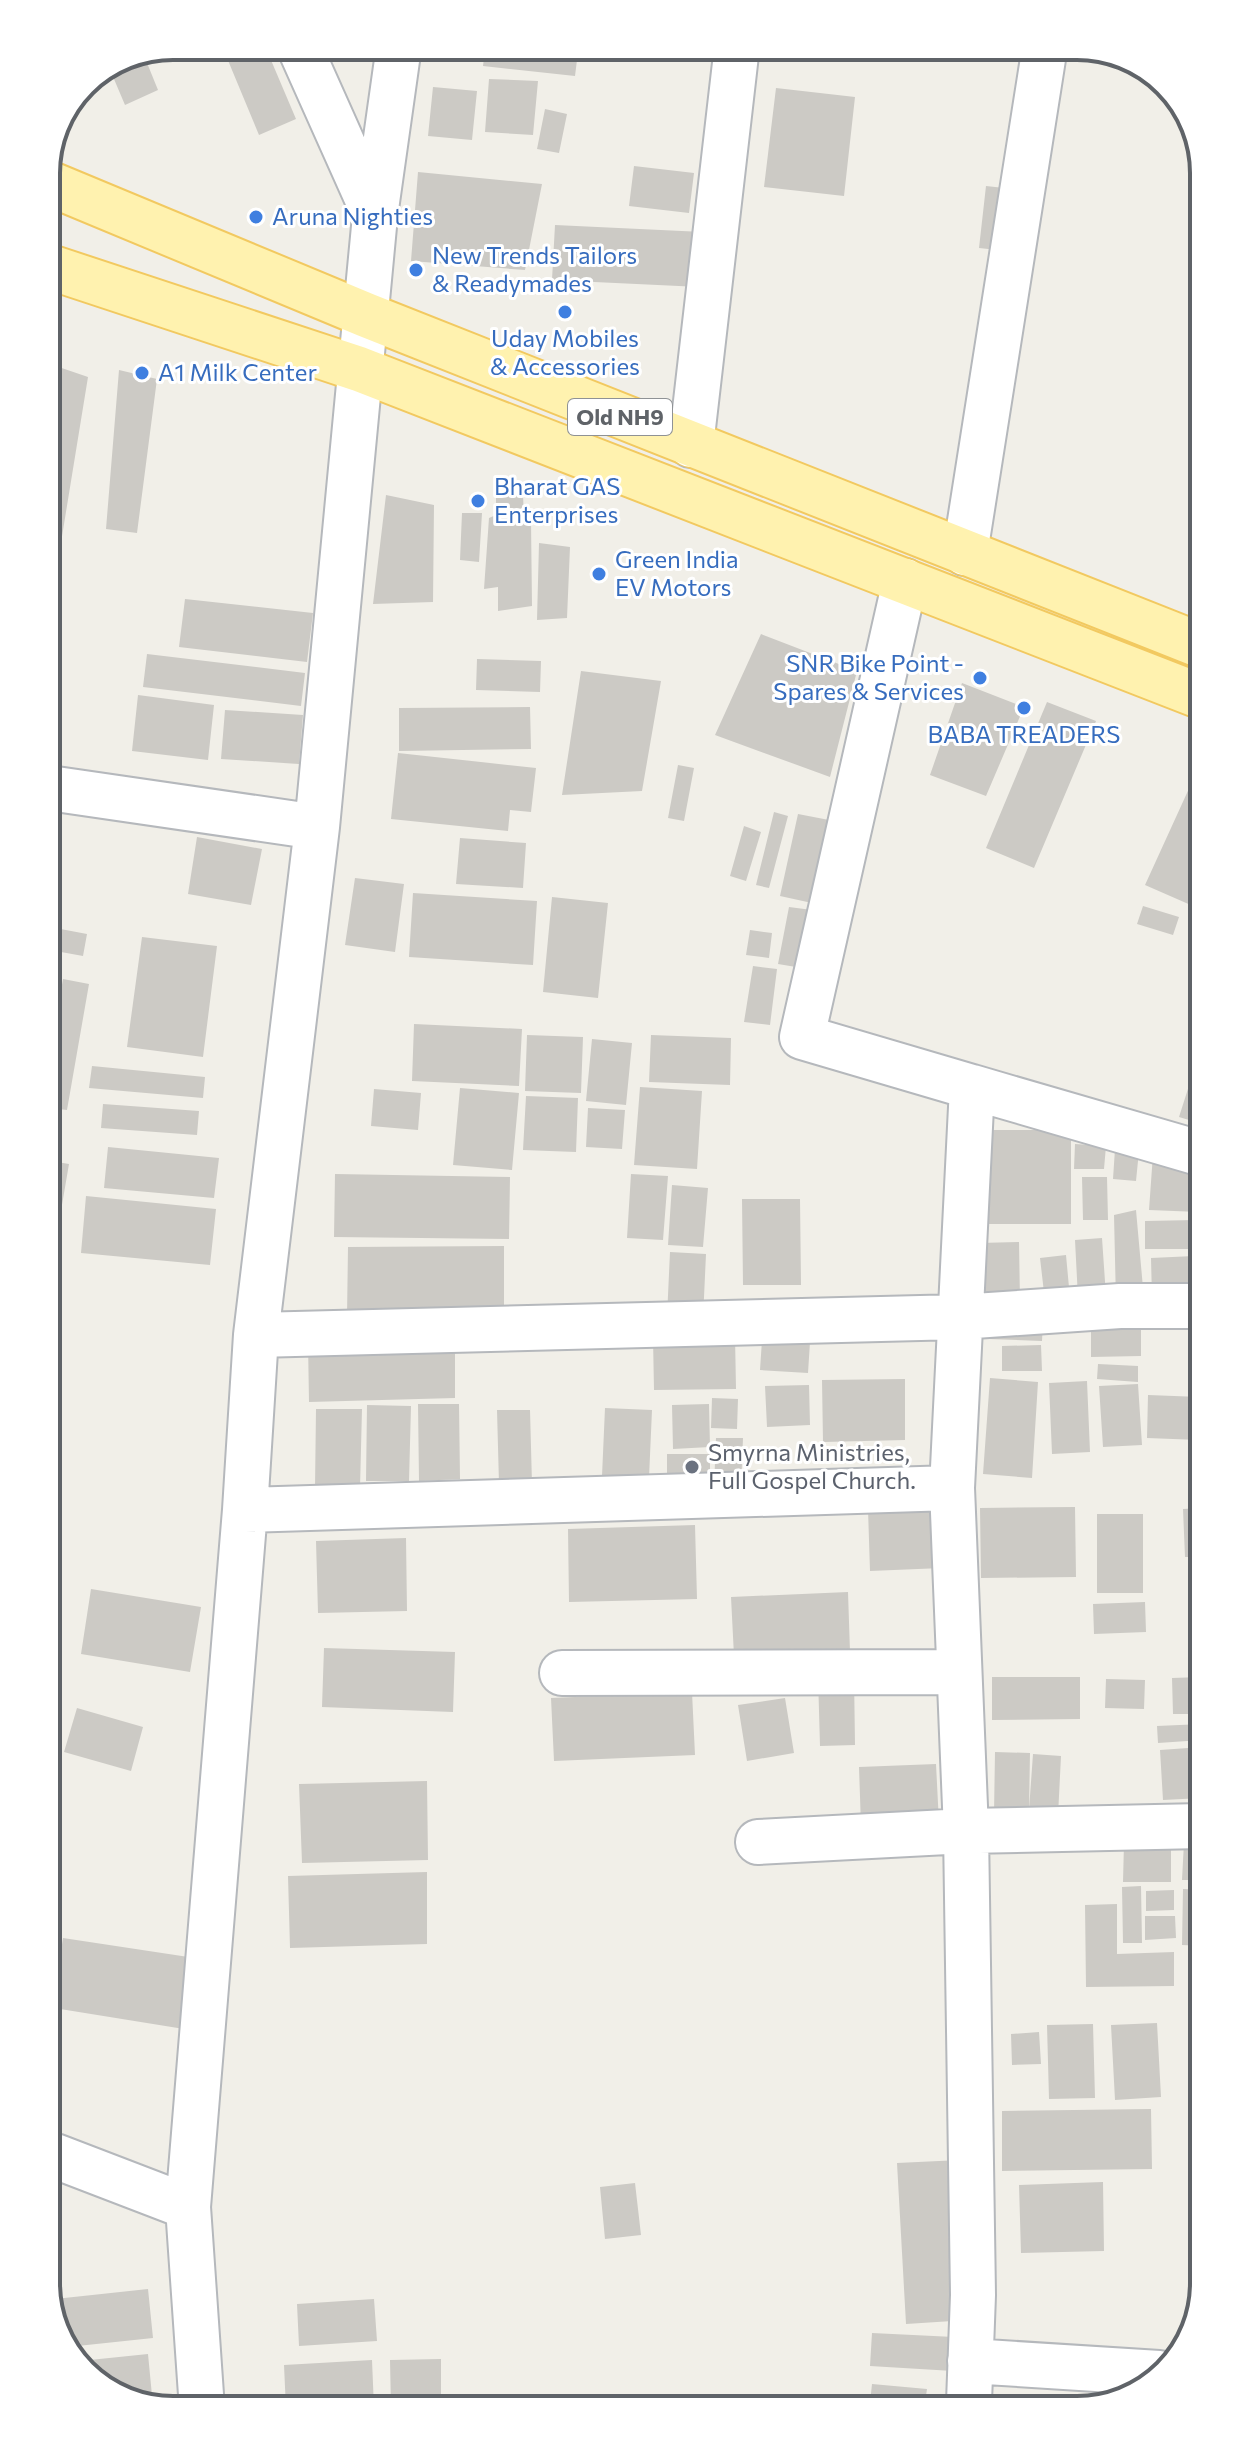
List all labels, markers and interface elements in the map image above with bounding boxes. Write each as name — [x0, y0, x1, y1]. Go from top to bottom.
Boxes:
place label: Aruna Nighties — [272, 201, 433, 230]
marker: Aruna Nighties — [247, 208, 265, 226]
place label: New Trends Tailors & Readymades — [432, 240, 637, 297]
marker: New Trends Tailors & Readymades — [407, 261, 425, 279]
marker: Uday Mobiles & Accessories — [556, 303, 574, 321]
place label: Uday Mobiles & Accessories — [490, 323, 640, 380]
place label: A1 Milk Center — [158, 357, 317, 386]
marker: A1 Milk Center — [133, 364, 151, 382]
road number: Old NH9 — [568, 399, 672, 435]
place label: Bharat GAS Enterprises — [494, 471, 620, 528]
marker: Bharat GAS Enterprises — [469, 492, 487, 510]
place label: Green India EV Motors — [615, 544, 738, 601]
marker: Green India EV Motors — [590, 565, 608, 583]
place label: SNR Bike Point - Spares & Services — [773, 648, 964, 705]
marker: SNR Bike Point - Spares & Services — [971, 669, 989, 687]
marker: BABA TREADERS — [1015, 699, 1033, 717]
place label: BABA TREADERS — [928, 719, 1120, 748]
place label: Smyrna Ministries, Full Gospel Church. — [708, 1437, 916, 1494]
marker: Smyrna Ministries, Full Gospel Church. — [683, 1458, 701, 1476]

